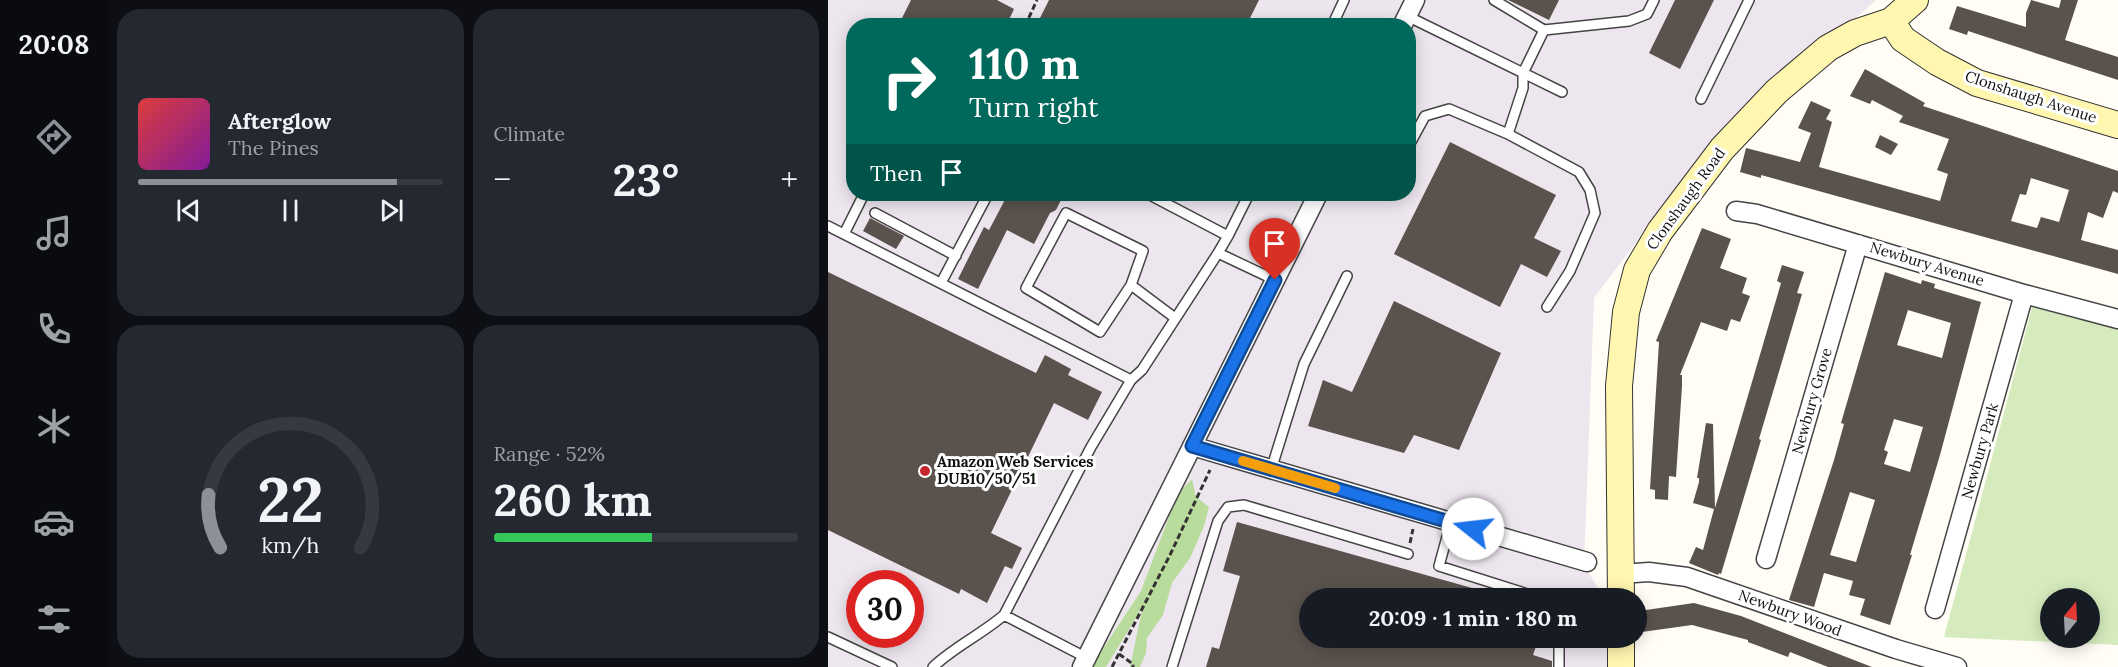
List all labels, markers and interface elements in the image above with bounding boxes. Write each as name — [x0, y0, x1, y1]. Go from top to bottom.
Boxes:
text: 20:08 — [19, 27, 89, 61]
text: 110 m — [969, 37, 1080, 91]
icon: right — [870, 42, 948, 120]
street label: Clonshaugh Avenue — [1963, 66, 2099, 127]
text: Turn right — [969, 90, 1098, 124]
text: Afterglow — [228, 107, 331, 135]
icon: directions — [33, 116, 75, 158]
text: Climate — [494, 121, 565, 146]
text: The Pines — [228, 135, 319, 160]
street label: Clonshaugh Road — [1642, 144, 1729, 253]
text: 23° — [613, 151, 679, 208]
icon: arrive — [935, 156, 968, 189]
text: − — [494, 158, 511, 200]
text: + — [780, 158, 798, 200]
text: Then — [870, 159, 923, 187]
icon: previous — [172, 194, 205, 227]
icon: pause — [274, 194, 307, 227]
icon: next — [375, 194, 408, 227]
icon: music — [33, 212, 75, 254]
pin — [1249, 218, 1300, 280]
icon: arrive — [1258, 227, 1291, 260]
street label: Newbury Avenue — [1868, 237, 1987, 290]
icon: phone — [33, 308, 75, 350]
street label: Newbury Grove — [1787, 345, 1836, 456]
street label: Newbury Park — [1957, 401, 2002, 501]
icon: climate — [33, 405, 75, 447]
text: Range · 52% — [494, 441, 605, 466]
place label: Amazon Web Services DUB10/50/51 — [937, 452, 1094, 489]
text: 22 — [257, 459, 324, 539]
marker: Amazon Web Services DUB10/50/51 — [918, 464, 932, 478]
text: 260 km — [494, 471, 652, 528]
position arrow — [1441, 497, 1505, 561]
icon: car — [33, 501, 75, 543]
text: km/h — [261, 532, 319, 560]
speed limit sign: 30 — [846, 570, 924, 648]
street label: Newbury Wood — [1736, 585, 1844, 640]
north arrow — [2040, 588, 2100, 648]
map controls — [2040, 588, 2100, 648]
icon: filters — [33, 598, 75, 640]
text: 20:09 · 1 min · 180 m — [1369, 604, 1577, 632]

